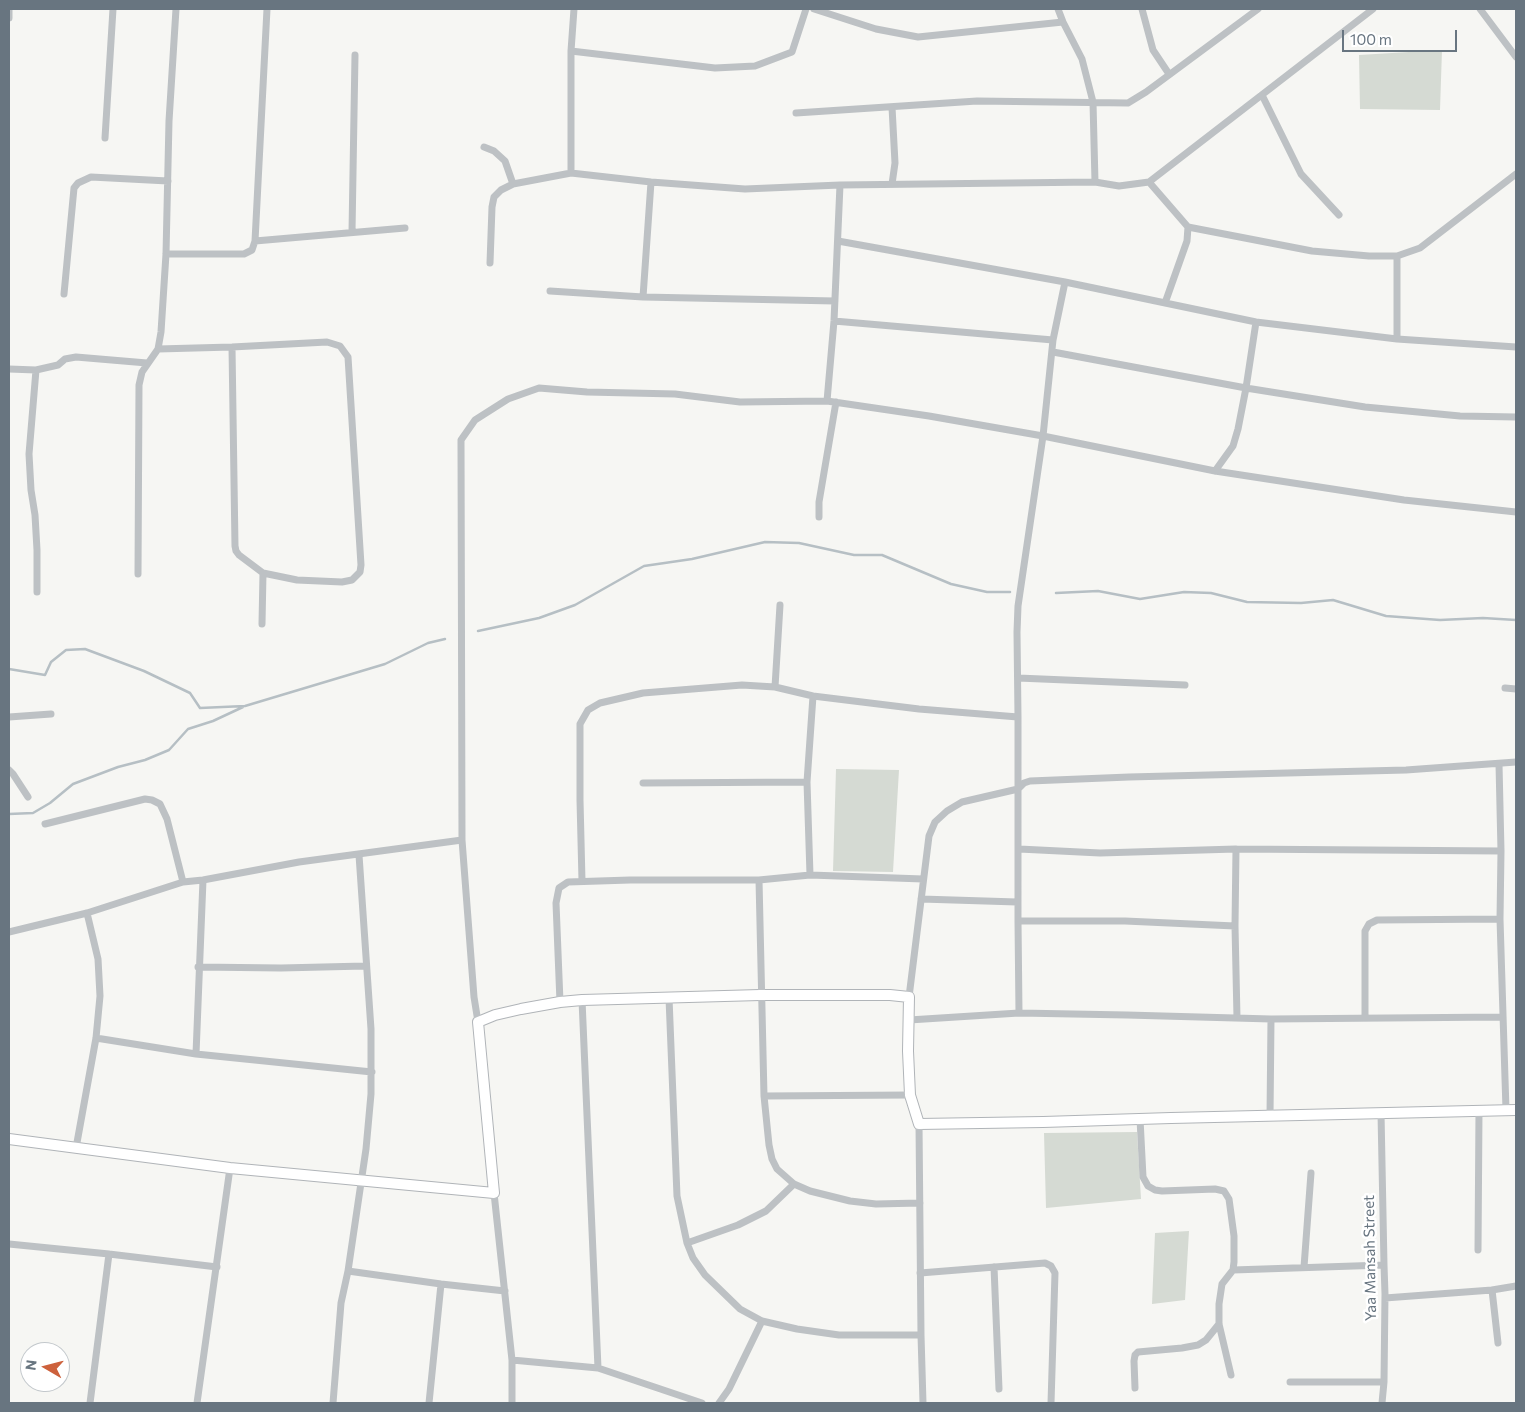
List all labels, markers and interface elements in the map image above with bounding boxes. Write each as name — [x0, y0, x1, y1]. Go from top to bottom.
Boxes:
scale bar — [1345, 20, 1460, 52]
text: 100 m — [1350, 30, 1392, 48]
street label: Yaa Mansah Street — [1360, 1195, 1380, 1321]
north arrow — [20, 1342, 70, 1392]
text: N — [21, 1359, 40, 1371]

